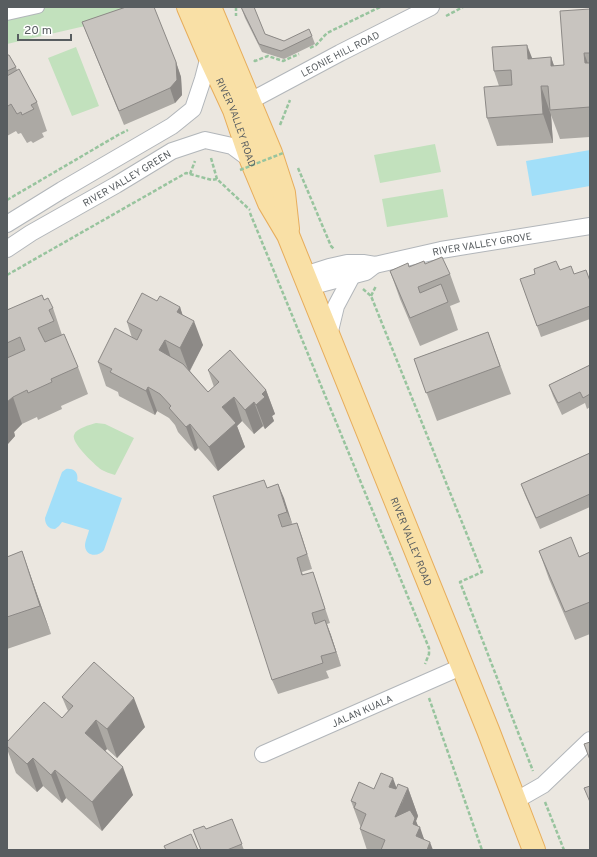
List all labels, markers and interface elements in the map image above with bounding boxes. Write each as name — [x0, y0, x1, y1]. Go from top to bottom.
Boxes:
scale bar — [18, 16, 71, 42]
text: 20 m — [24, 23, 52, 39]
street label: LEONIE HILL ROAD — [299, 29, 382, 81]
street label: RIVER VALLEY ROAD — [212, 76, 258, 170]
street label: RIVER VALLEY GREEN — [81, 148, 174, 211]
street label: RIVER VALLEY GROVE — [431, 230, 533, 260]
street label: RIVER VALLEY ROAD — [387, 496, 434, 589]
street label: JALAN KUALA — [330, 693, 395, 731]

